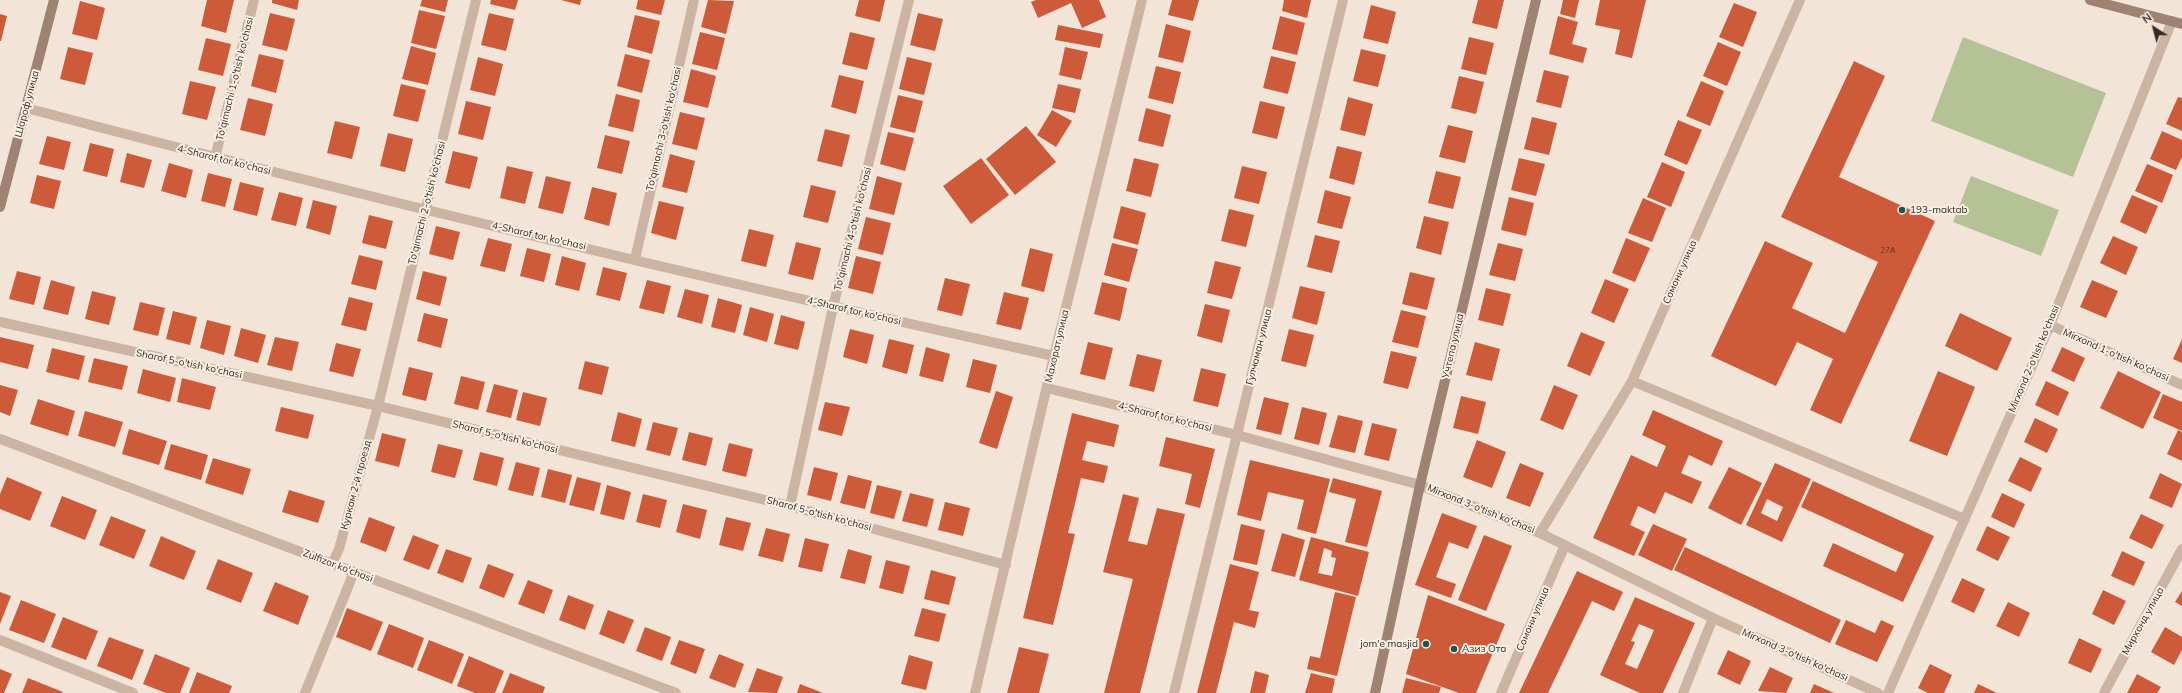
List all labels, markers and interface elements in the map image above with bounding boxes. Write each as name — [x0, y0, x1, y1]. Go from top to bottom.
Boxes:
north arrow — [2134, 8, 2174, 48]
text: N — [2139, 10, 2154, 26]
street label: To'qimachi 1-o'tish ko'chasi — [214, 16, 256, 142]
street label: To'qimachi 3-o'tish ko'chasi — [644, 66, 684, 192]
street label: Шароф улица — [12, 69, 42, 139]
street label: To'qimachi 2-o'tish ko'chasi — [406, 140, 448, 266]
street label: 4-Sharof tor ko'chasi — [176, 143, 272, 177]
street label: To'qimachi 4-o'tish ko'chasi — [832, 166, 874, 292]
place label: 193-maktab — [1910, 204, 1968, 216]
marker: 193-maktab — [1897, 205, 1907, 215]
street label: 4-Sharof tor ko'chasi — [491, 219, 587, 253]
street label: Сомони улица — [1661, 238, 1699, 306]
house number: 27А — [1880, 246, 1896, 256]
street label: 4-Sharof tor ko'chasi — [806, 294, 902, 328]
street label: Mirxond 2-o'tish ko'chasi — [2006, 304, 2062, 414]
street label: Махорат улица — [1043, 308, 1071, 384]
street label: Гулчаман улица — [1244, 308, 1274, 386]
street label: Учтепа улица — [1440, 312, 1466, 380]
street label: Mirxond 1-o'tish ko'chasi — [2061, 326, 2171, 384]
street label: Sharof 5-o'tish ko'chasi — [135, 347, 243, 381]
street label: 4-Sharof tor ko'chasi — [1117, 400, 1213, 434]
street label: Sharof 5-o'tish ko'chasi — [451, 418, 559, 456]
street label: Куркам 2-й проезд — [338, 439, 374, 531]
street label: Mirxond 3-o'tish ko'chasi — [1426, 482, 1536, 536]
street label: Sharof 5-o'tish ko'chasi — [765, 494, 873, 534]
street label: Zulfizor ko'chasi — [301, 547, 375, 585]
street label: Сомони улица — [1514, 585, 1552, 653]
street label: Мирхонд улица — [2119, 585, 2167, 657]
street label: Mirxond 3-o'tish ko'chasi — [1740, 626, 1850, 684]
place label: jom'e masjid — [1360, 638, 1418, 650]
marker: jom'e masjid — [1421, 639, 1431, 649]
place label: Азиз Ота — [1462, 643, 1506, 655]
marker: Азиз Ота — [1449, 644, 1459, 654]

